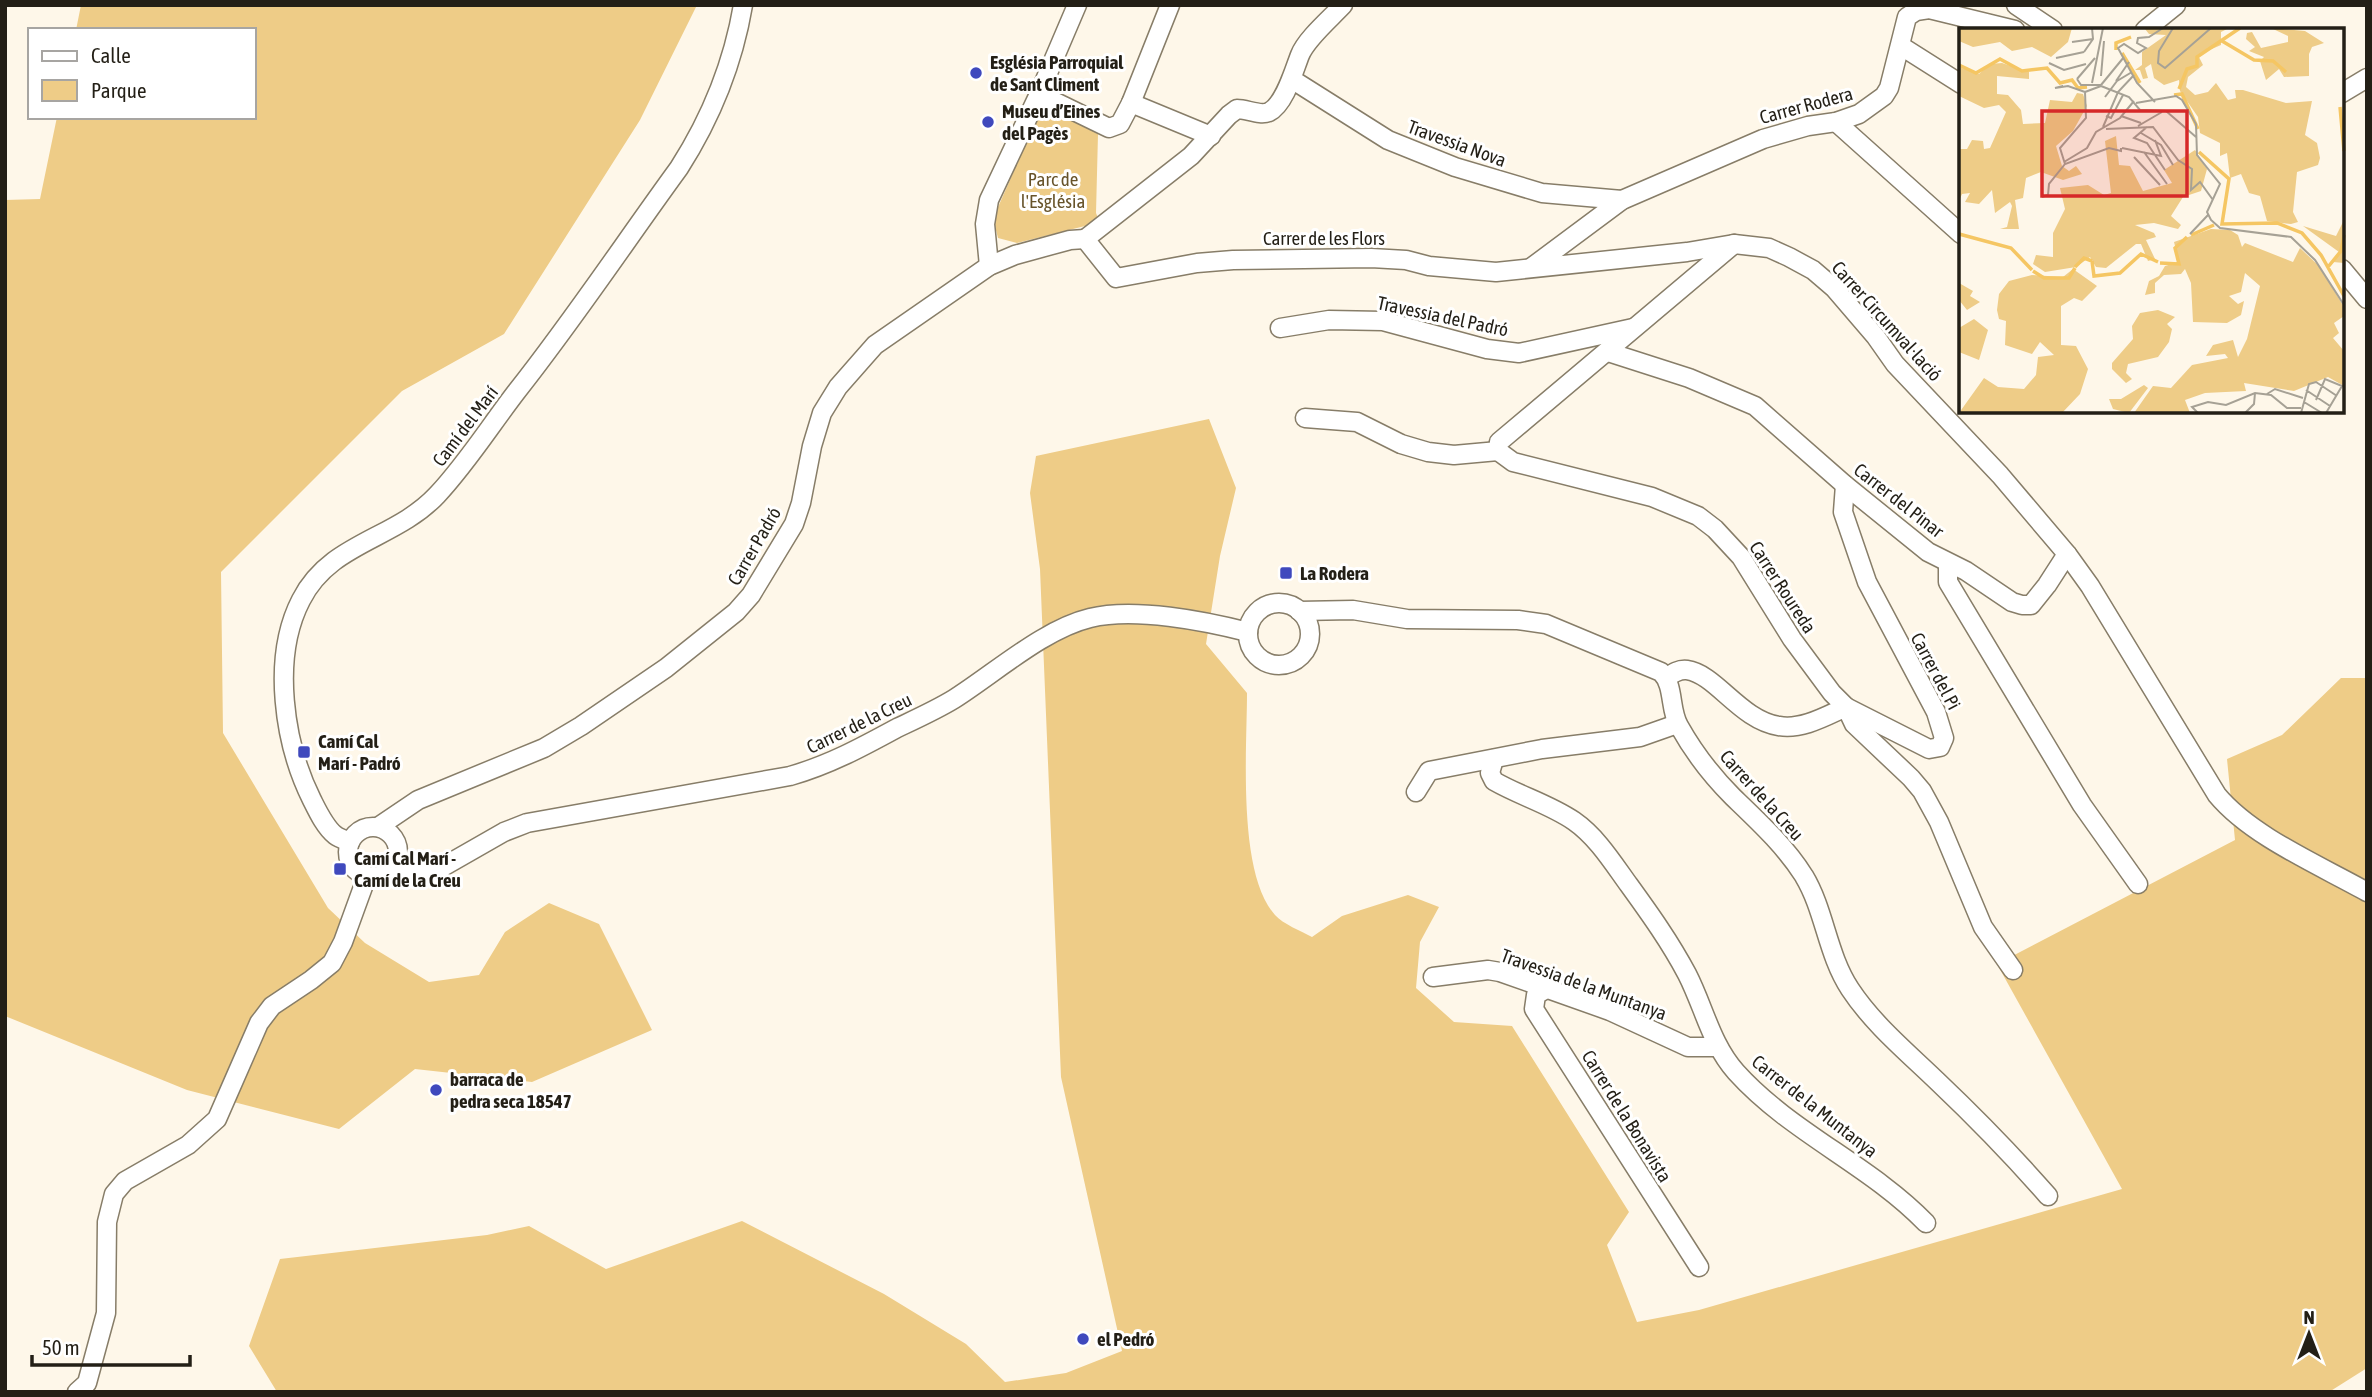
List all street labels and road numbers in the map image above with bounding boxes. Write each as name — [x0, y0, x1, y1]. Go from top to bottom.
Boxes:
street label: Carrer Rodera — [1757, 82, 1855, 128]
street label: Travessia Nova — [1405, 115, 1509, 171]
street label: Carrer de les Flors — [1263, 227, 1385, 249]
street label: Carrer Circumval·lació — [1827, 257, 1947, 385]
street label: Travessia del Padró — [1376, 291, 1511, 341]
street label: Camí del Marí — [428, 382, 502, 470]
street label: Carrer del Pinar — [1850, 458, 1948, 542]
street label: Carrer Padró — [723, 503, 785, 589]
street label: Carrer Roureda — [1745, 537, 1821, 637]
street label: Carrer del Pi — [1907, 629, 1965, 713]
street label: Carrer de la Creu — [803, 688, 915, 758]
street label: Carrer de la Creu — [1716, 745, 1808, 845]
street label: Travessia de la Muntanya — [1498, 944, 1670, 1024]
street label: Carrer de la Bonavista — [1578, 1046, 1676, 1186]
street label: Carrer de la Muntanya — [1748, 1050, 1882, 1162]

